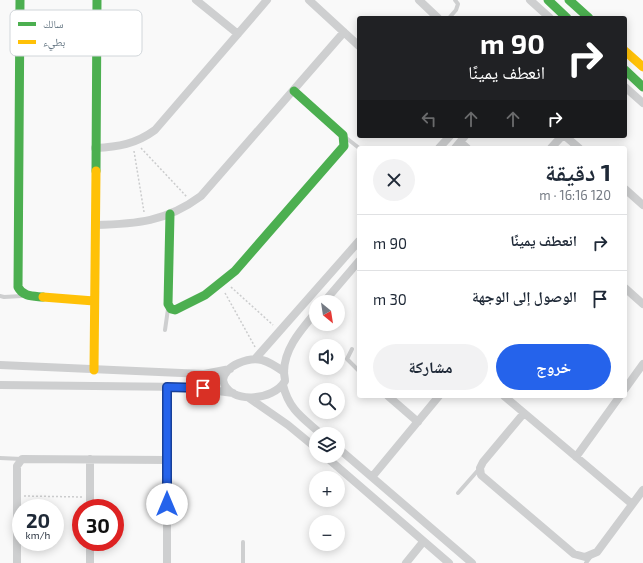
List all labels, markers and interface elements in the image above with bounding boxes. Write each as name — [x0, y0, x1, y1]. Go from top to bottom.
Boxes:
legend — [10, 10, 142, 56]
text: سالك — [43, 17, 63, 30]
text: 90 m — [480, 26, 545, 60]
icon: right — [559, 32, 611, 84]
text: بطيء — [43, 35, 65, 51]
text: انعطف يمينًا — [468, 61, 545, 83]
icon: left — [418, 108, 440, 130]
icon: ahead — [460, 108, 482, 130]
icon: ahead — [502, 108, 524, 130]
icon: right — [544, 108, 566, 130]
text: 1 دقيقة — [545, 157, 611, 186]
button: close — [373, 159, 415, 201]
text: 120 m · 16:16 — [539, 187, 611, 203]
text: انعطف يمينًا — [510, 231, 577, 249]
icon: right — [589, 232, 611, 254]
text: 90 m — [373, 234, 407, 252]
text: الوصول إلى الوجهة — [472, 287, 577, 305]
icon: arrive — [589, 288, 611, 310]
text: 30 m — [373, 290, 407, 308]
north arrow — [309, 295, 345, 331]
map controls — [309, 295, 345, 551]
button: sound — [309, 339, 345, 375]
button: مشاركة — [373, 344, 488, 390]
button: خروج — [496, 344, 611, 390]
pin — [186, 371, 220, 405]
icon: arrive — [192, 377, 214, 399]
button: search — [309, 383, 345, 419]
button: layers — [309, 427, 345, 463]
button: + — [309, 471, 345, 507]
position arrow — [146, 483, 188, 525]
speed limit sign: 30 — [72, 499, 124, 551]
text: 20 — [26, 508, 50, 532]
button: − — [309, 515, 345, 551]
text: km/h — [26, 529, 50, 541]

